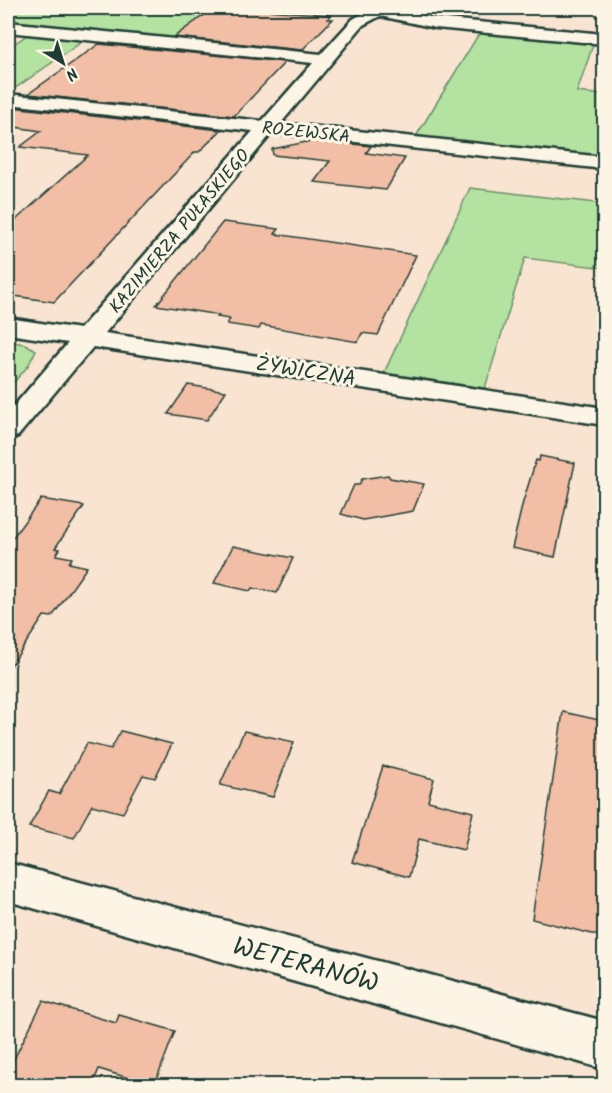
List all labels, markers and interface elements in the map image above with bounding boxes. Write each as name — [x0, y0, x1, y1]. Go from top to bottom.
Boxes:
north arrow — [33, 33, 93, 93]
text: N — [60, 61, 83, 87]
street label: ROZEWSKA — [260, 114, 351, 153]
street label: KAZIMIERZA PUŁASKIEGO — [102, 143, 258, 321]
street label: ŻYWICZNA — [253, 348, 358, 397]
street label: WETERANÓW — [228, 926, 383, 1006]

